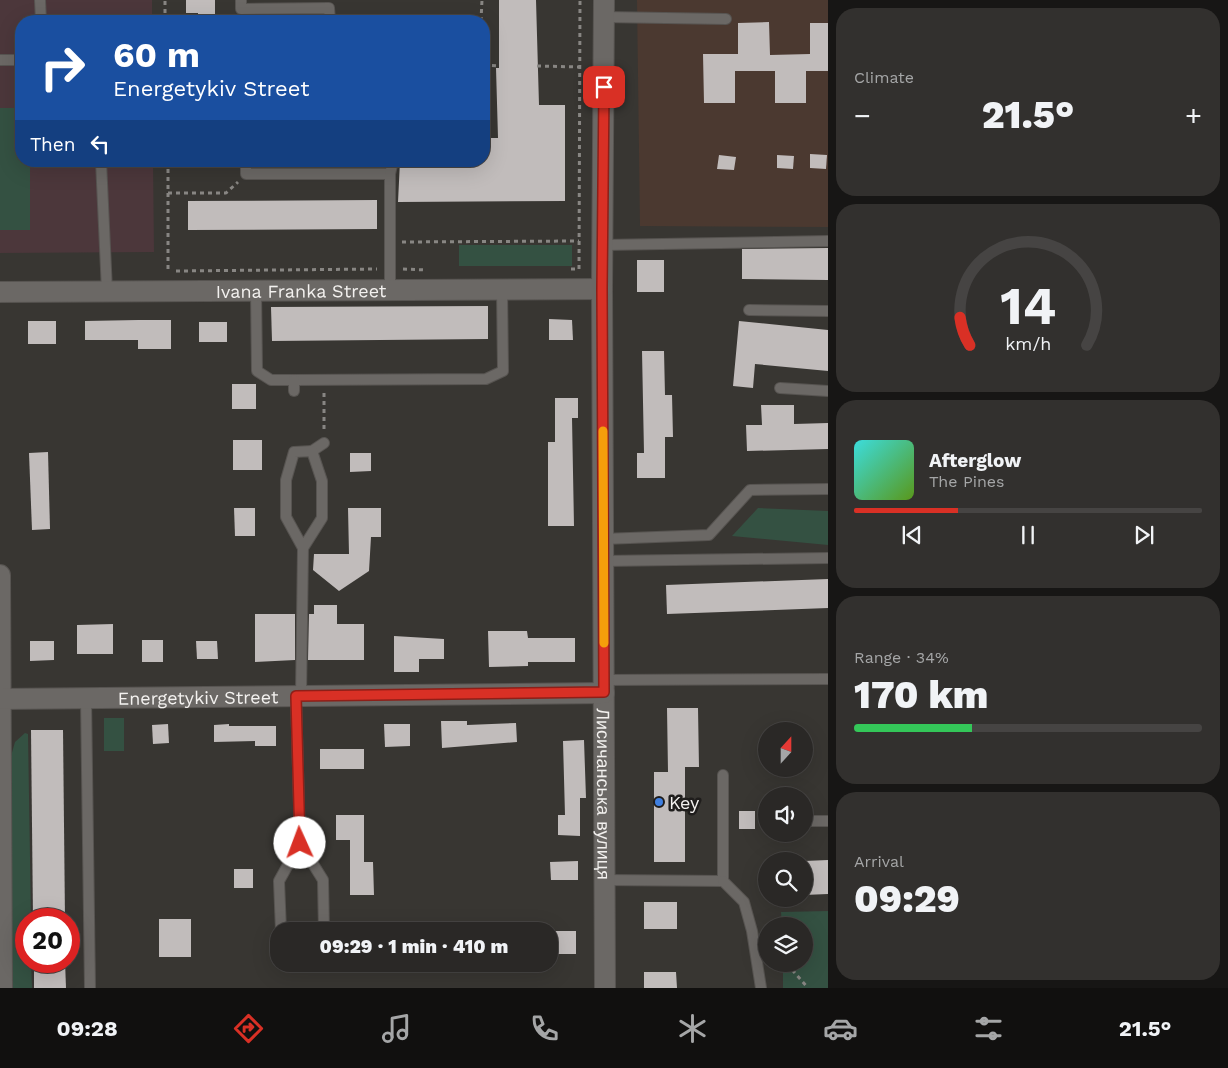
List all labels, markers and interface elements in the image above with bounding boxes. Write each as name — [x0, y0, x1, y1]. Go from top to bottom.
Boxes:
text: 60 m — [113, 34, 200, 76]
icon: right — [30, 35, 95, 100]
pin — [583, 66, 625, 108]
text: Climate — [854, 68, 914, 87]
icon: arrive — [590, 73, 618, 101]
text: Energetykiv Street — [113, 76, 309, 101]
text: 21.5° — [982, 93, 1074, 137]
text: − — [854, 99, 871, 132]
text: + — [1185, 99, 1202, 132]
icon: left — [86, 130, 114, 158]
text: Then — [30, 133, 76, 156]
text: 14 — [1000, 276, 1056, 337]
street label: Ivana Franka Street — [216, 280, 387, 301]
text: km/h — [1005, 333, 1051, 354]
text: Afterglow — [929, 449, 1021, 472]
text: The Pines — [929, 472, 1005, 491]
icon: previous — [898, 521, 926, 549]
icon: pause — [1014, 521, 1042, 549]
icon: next — [1130, 521, 1158, 549]
text: Range · 34% — [854, 648, 949, 667]
text: 170 km — [854, 673, 988, 717]
street label: Energetykiv Street — [117, 686, 279, 708]
street label: Лисичанська вулиця — [593, 708, 615, 880]
north arrow — [758, 722, 812, 778]
map controls — [758, 722, 813, 972]
button: sound — [758, 787, 813, 842]
place label: Key — [669, 792, 700, 813]
marker: Key — [653, 796, 665, 808]
position arrow — [273, 816, 325, 868]
button: search — [758, 852, 813, 907]
text: Arrival — [854, 852, 904, 871]
text: 09:29 — [854, 877, 960, 921]
speed limit sign: 20 — [15, 908, 80, 973]
button: layers — [758, 917, 813, 972]
text: 09:29 · 1 min · 410 m — [320, 935, 508, 958]
icon: directions — [231, 1011, 266, 1046]
icon: music — [379, 1011, 414, 1046]
icon: phone — [527, 1011, 562, 1046]
icon: climate — [675, 1011, 710, 1046]
icon: car — [823, 1011, 858, 1046]
icon: filters — [971, 1011, 1006, 1046]
text: 09:28 — [57, 1016, 118, 1041]
text: 21.5° — [1119, 1016, 1171, 1041]

